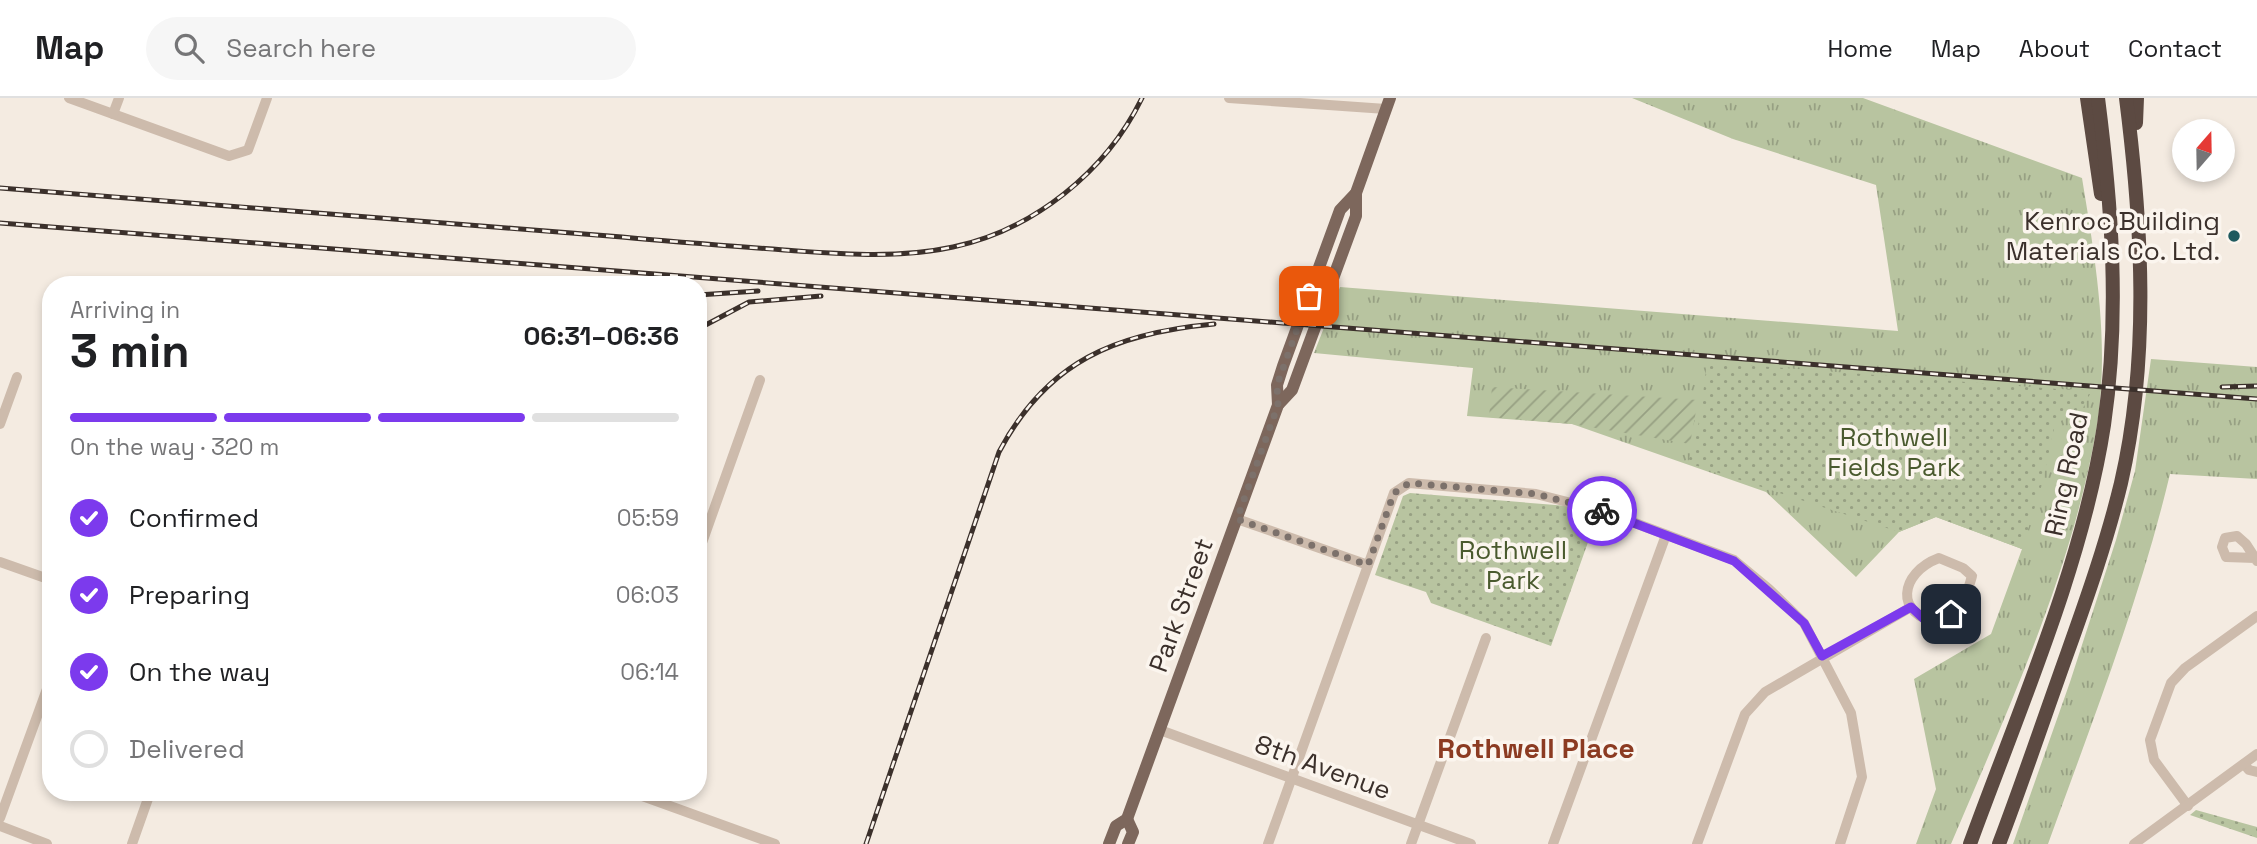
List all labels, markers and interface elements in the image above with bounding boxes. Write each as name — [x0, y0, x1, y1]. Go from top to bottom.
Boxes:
search box — [146, 17, 636, 80]
text: Map — [35, 27, 104, 69]
icon: search — [170, 29, 208, 67]
text: Search here — [226, 31, 376, 65]
text: Home — [1827, 33, 1893, 64]
text: Map — [1931, 33, 1981, 64]
text: About — [2019, 33, 2090, 64]
text: Contact — [2128, 33, 2222, 64]
north arrow — [2172, 119, 2235, 182]
map controls — [2172, 119, 2235, 182]
place label: Kenroc Building Materials Co. Ltd. — [2006, 204, 2220, 268]
marker: Kenroc Building Materials Co. Ltd. — [2226, 228, 2242, 244]
pin — [1279, 266, 1339, 326]
icon: bag — [1290, 277, 1328, 315]
text: Arriving in — [70, 295, 180, 325]
text: 06:31–06:36 — [524, 319, 679, 353]
text: 3 min — [70, 322, 190, 380]
street label: Ring Road — [2036, 409, 2096, 539]
park label: Rothwell Fields Park — [1827, 420, 1961, 484]
text: On the way · 320 m — [70, 432, 279, 462]
courier — [1567, 476, 1637, 546]
icon: bike — [1583, 492, 1621, 530]
icon: check — [70, 499, 108, 537]
text: Confirmed — [129, 501, 259, 535]
text: 05:59 — [617, 503, 679, 533]
street label: Park Street — [1141, 533, 1221, 677]
park label: Rothwell Park — [1459, 533, 1567, 597]
icon: check — [70, 576, 108, 614]
text: Preparing — [129, 578, 250, 612]
text: 06:03 — [616, 580, 679, 610]
pin — [1921, 584, 1981, 644]
icon: home — [1932, 595, 1970, 633]
icon: check — [70, 653, 108, 691]
text: On the way — [129, 655, 270, 689]
text: 06:14 — [620, 657, 679, 687]
street label: 8th Avenue — [1250, 727, 1396, 807]
district label: Rothwell Place — [1437, 730, 1635, 766]
text: Delivered — [129, 732, 245, 766]

